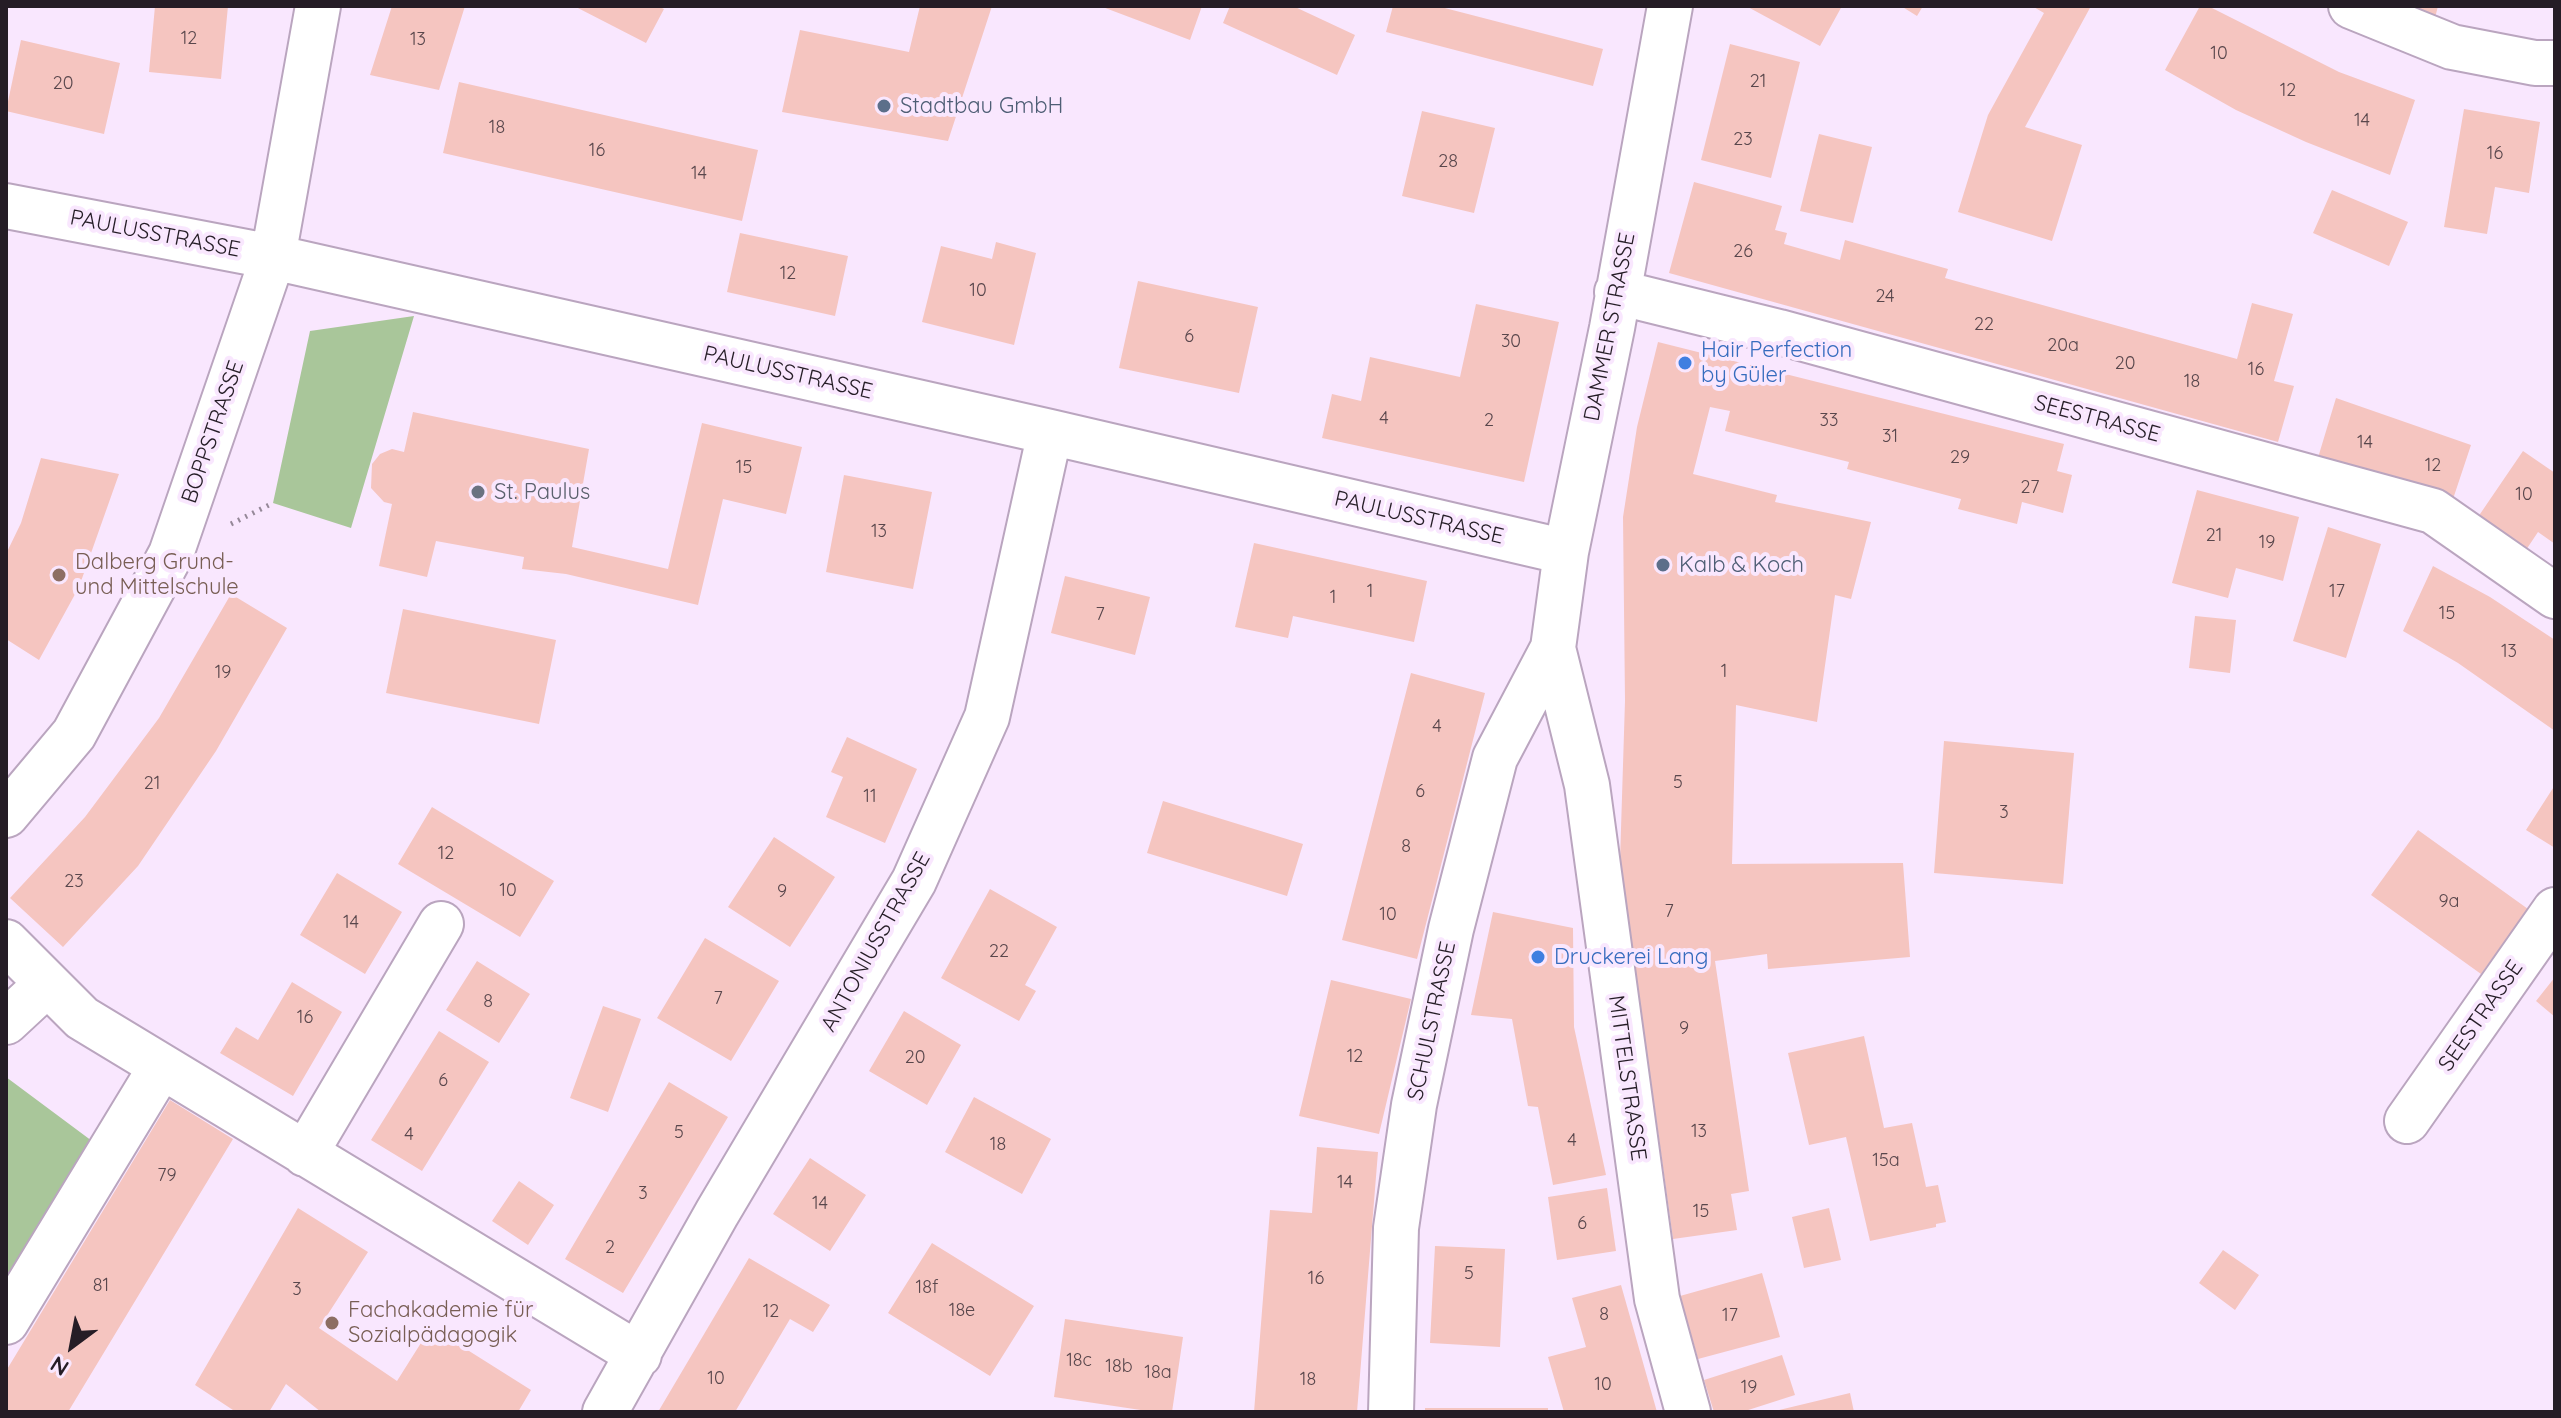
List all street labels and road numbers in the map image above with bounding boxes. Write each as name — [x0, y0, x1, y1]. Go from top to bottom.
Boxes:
street label: PAULUSSTRASSE — [68, 205, 242, 263]
street label: DAMMER STRASSE — [1579, 231, 1641, 423]
street label: PAULUSSTRASSE — [701, 341, 875, 405]
street label: BOPPSTRASSE — [176, 357, 250, 507]
street label: SEESTRASSE — [2031, 390, 2163, 448]
street label: PAULUSSTRASSE — [1332, 486, 1506, 550]
street label: ANTONIUSSTRASSE — [816, 848, 936, 1036]
street label: SCHULSTRASSE — [1402, 939, 1462, 1103]
street label: SEESTRASSE — [2433, 956, 2529, 1076]
street label: MITTELSTRASSE — [1602, 993, 1652, 1163]

